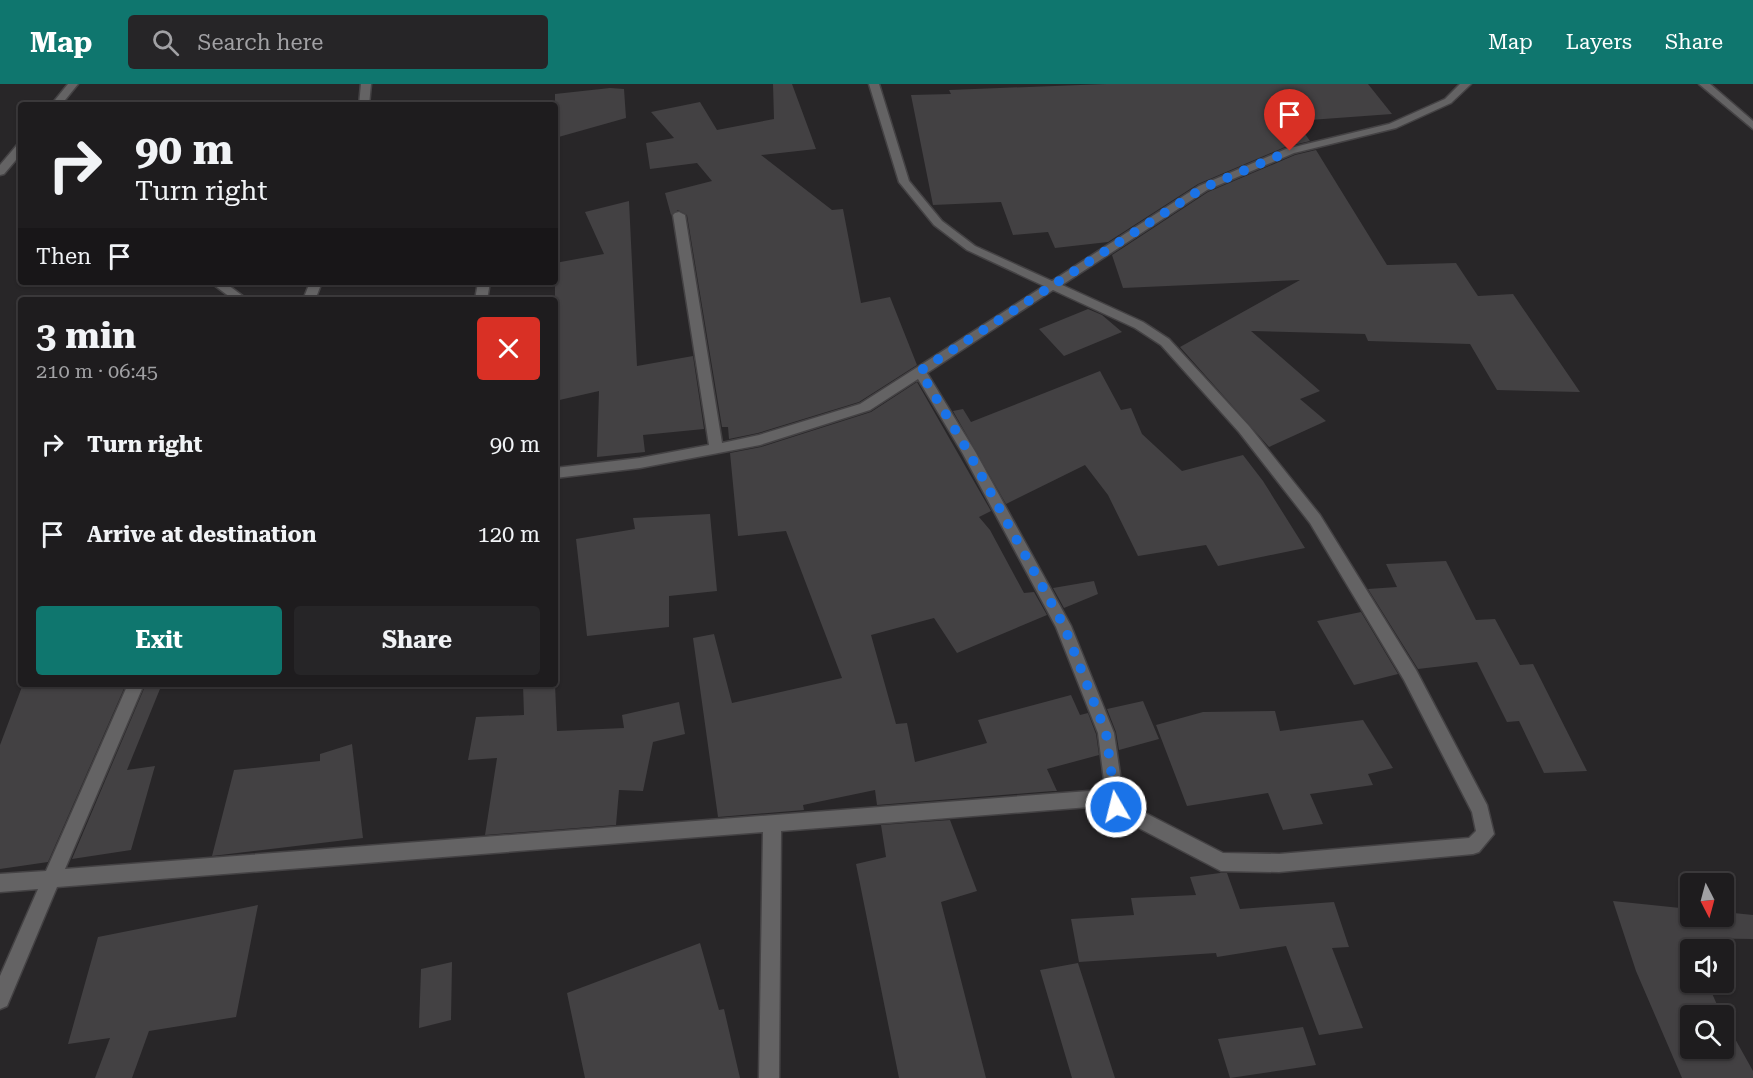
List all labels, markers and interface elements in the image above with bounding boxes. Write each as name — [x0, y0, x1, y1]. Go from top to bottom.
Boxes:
search box — [128, 15, 548, 69]
text: Map — [30, 26, 92, 59]
icon: search — [149, 26, 182, 59]
text: Search here — [197, 30, 323, 55]
text: Map — [1488, 30, 1533, 54]
text: Layers — [1566, 30, 1632, 54]
text: Share — [1665, 30, 1723, 54]
pin — [1264, 89, 1315, 151]
icon: arrive — [1273, 98, 1306, 131]
text: 90 m — [135, 125, 233, 174]
icon: right — [36, 126, 114, 204]
text: Turn right — [135, 175, 268, 207]
icon: arrive — [103, 240, 136, 273]
text: Then — [36, 244, 91, 269]
text: 3 min — [36, 315, 136, 357]
button: close — [477, 317, 540, 380]
text: 210 m · 06:45 — [36, 359, 158, 383]
icon: right — [36, 428, 69, 461]
text: Turn right — [87, 432, 202, 457]
text: 90 m — [490, 432, 540, 457]
icon: arrive — [36, 518, 69, 551]
text: Arrive at destination — [87, 522, 316, 547]
text: 120 m — [477, 522, 540, 547]
button: Exit — [36, 606, 282, 675]
button: Share — [294, 606, 540, 675]
position arrow — [1084, 775, 1148, 839]
north arrow — [1680, 873, 1734, 927]
map controls — [1680, 873, 1734, 1059]
button: sound — [1680, 939, 1734, 993]
button: search — [1680, 1005, 1734, 1059]

